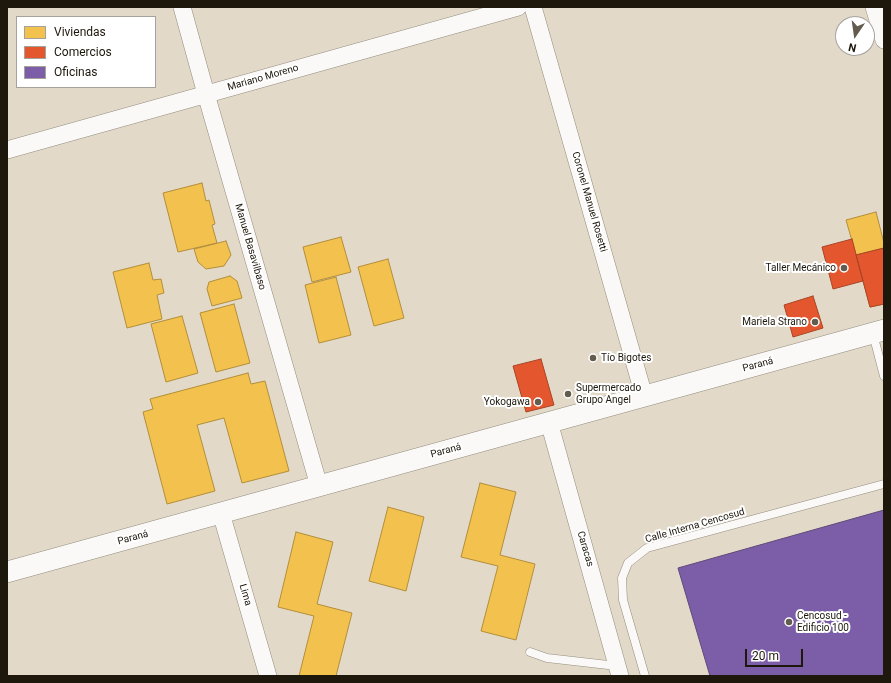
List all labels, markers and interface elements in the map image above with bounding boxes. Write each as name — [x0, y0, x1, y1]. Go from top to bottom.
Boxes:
legend — [16, 16, 156, 88]
north arrow — [835, 16, 875, 56]
text: Viviendas — [54, 25, 106, 39]
text: N — [847, 40, 858, 54]
text: Comercios — [54, 45, 112, 59]
street label: Mariano Moreno — [226, 62, 300, 94]
text: Oficinas — [54, 65, 97, 79]
street label: Coronel Manuel Rosetti — [569, 151, 609, 253]
street label: Manuel Basavilbaso — [232, 202, 268, 292]
place label: Taller Mecánico — [766, 262, 836, 274]
marker: Taller Mecánico — [839, 263, 849, 273]
place label: Mariela Strano — [742, 316, 807, 328]
marker: Mariela Strano — [810, 317, 820, 327]
place label: Tío Bigotes — [601, 352, 651, 364]
marker: Tío Bigotes — [588, 353, 598, 363]
street label: Paraná — [741, 355, 775, 375]
place label: Supermercado Grupo Angel — [576, 382, 641, 406]
marker: Supermercado Grupo Angel — [563, 389, 573, 399]
place label: Yokogawa — [484, 396, 530, 408]
marker: Yokogawa — [533, 397, 543, 407]
street label: Paraná — [429, 441, 463, 461]
street label: Calle Interna Cencosud — [644, 506, 746, 546]
street label: Paraná — [116, 528, 150, 548]
street label: Caracas — [574, 530, 596, 568]
street label: Lima — [236, 583, 254, 607]
place label: Cencosud - Edificio 100 — [797, 610, 849, 634]
marker: Cencosud - Edificio 100 — [784, 617, 794, 627]
scale bar — [747, 641, 805, 667]
text: 20 m — [752, 649, 779, 663]

